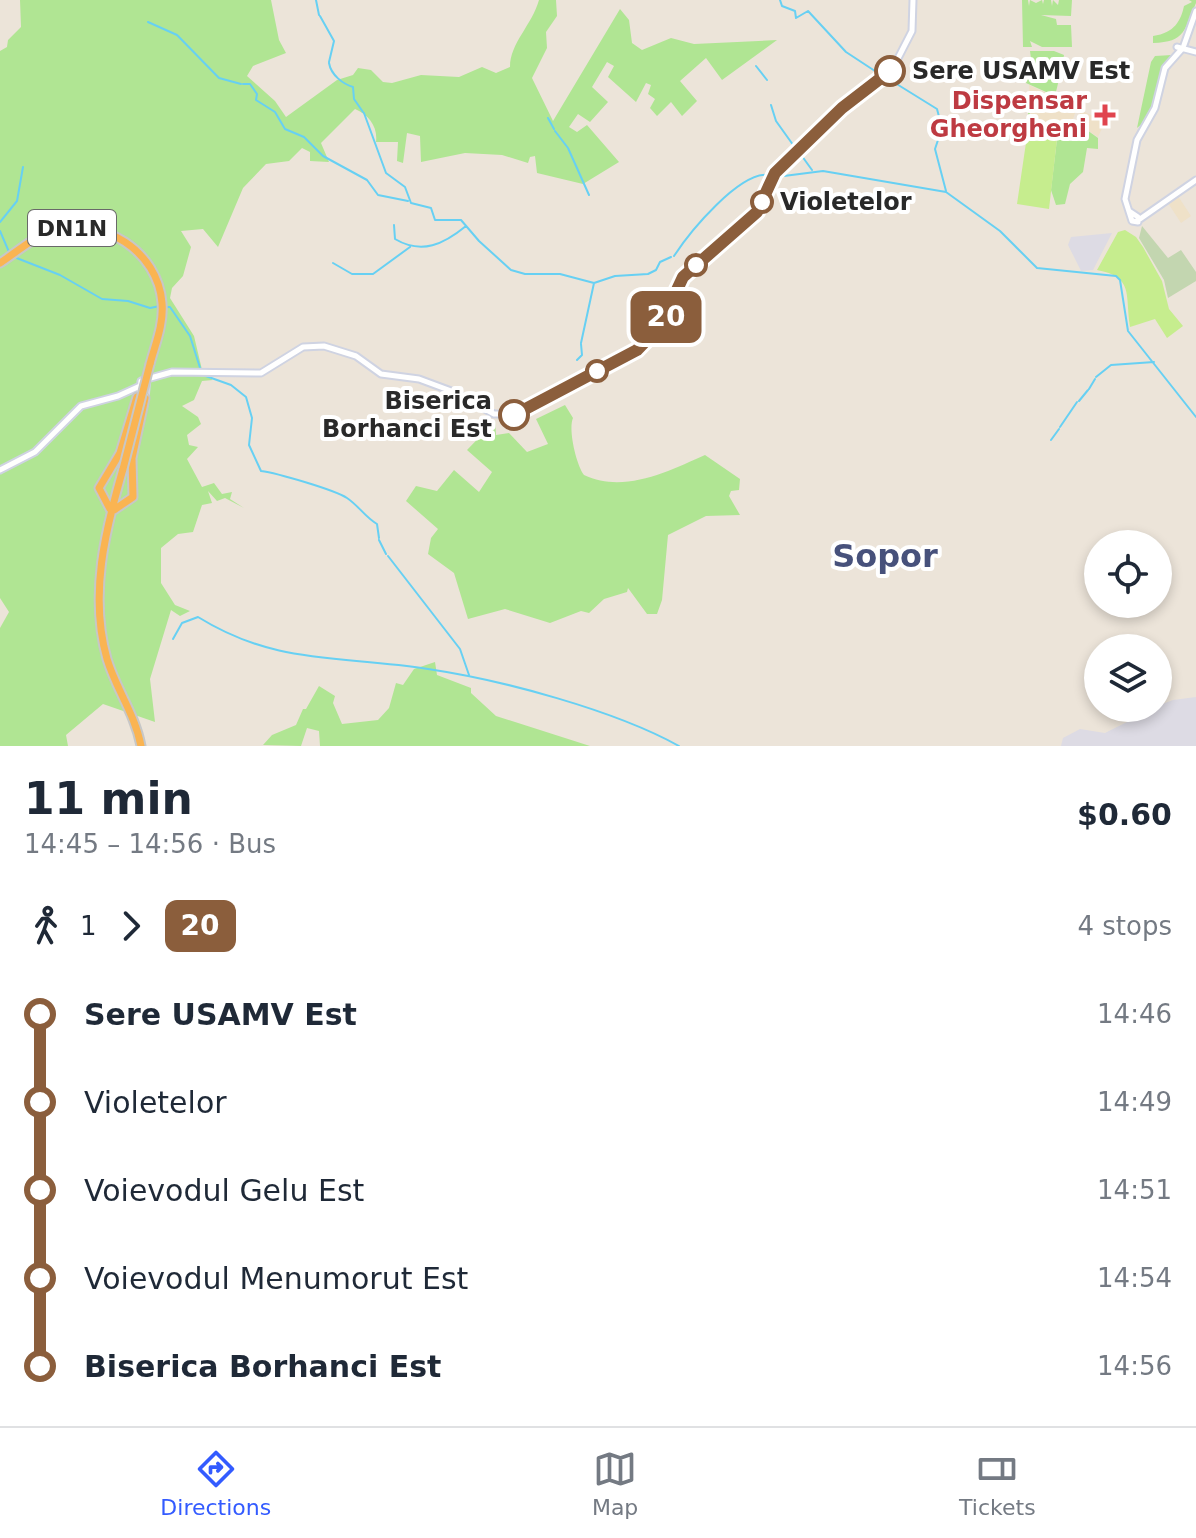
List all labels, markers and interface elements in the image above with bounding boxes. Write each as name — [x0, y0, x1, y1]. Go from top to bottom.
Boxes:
marker: Sere USAMV Est — [875, 56, 905, 86]
place label: Sere USAMV Est — [912, 57, 1130, 85]
place label: Dispensar Gheorgheni — [930, 87, 1087, 143]
marker: Dispensar Gheorgheni — [1094, 104, 1116, 126]
place label: Violetelor — [780, 188, 912, 216]
marker: Violetelor — [751, 191, 773, 213]
road number: DN1N — [28, 210, 116, 246]
unlabelled marker — [685, 254, 707, 276]
line badge: 20 — [630, 291, 702, 343]
text: 20 — [647, 300, 685, 333]
unlabelled marker — [586, 360, 608, 382]
place label: Biserica Borhanci Est — [322, 387, 492, 443]
marker: Biserica Borhanci Est — [499, 400, 529, 430]
map controls — [1084, 530, 1172, 722]
button: locate — [1084, 530, 1172, 618]
district label: Sopor — [832, 537, 938, 575]
button: layers — [1084, 634, 1172, 722]
text: 11 min — [24, 773, 193, 824]
text: $0.60 — [1077, 797, 1172, 832]
text: 14:45 – 14:56 · Bus — [24, 829, 276, 859]
icon: walk — [24, 904, 68, 948]
icon: forward — [109, 904, 153, 948]
text: 20 — [181, 909, 220, 942]
text: 1 — [80, 911, 97, 941]
text: 4 stops — [1077, 911, 1172, 941]
text: Sere USAMV Est — [84, 997, 357, 1032]
text: 14:46 — [1097, 999, 1172, 1029]
text: Violetelor — [84, 1085, 227, 1120]
text: 14:49 — [1097, 1087, 1172, 1117]
text: Voievodul Gelu Est — [84, 1173, 364, 1208]
text: 14:51 — [1097, 1175, 1172, 1205]
text: Voievodul Menumorut Est — [84, 1261, 468, 1296]
text: 14:54 — [1097, 1263, 1172, 1293]
text: Biserica Borhanci Est — [84, 1349, 441, 1384]
text: 14:56 — [1097, 1351, 1172, 1381]
tab: Directions — [160, 1447, 271, 1520]
tab: Map — [592, 1447, 638, 1520]
tab: Tickets — [959, 1447, 1036, 1520]

